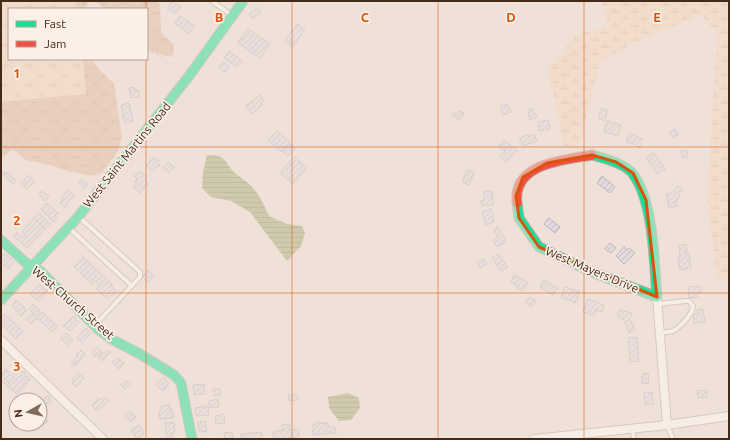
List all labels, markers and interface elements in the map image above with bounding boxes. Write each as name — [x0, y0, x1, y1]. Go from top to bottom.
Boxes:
legend — [8, 8, 148, 60]
text: B — [215, 10, 224, 24]
text: C — [361, 10, 370, 24]
text: D — [506, 10, 516, 24]
text: E — [653, 10, 661, 24]
text: Fast — [44, 17, 66, 30]
text: Jam — [44, 37, 66, 50]
text: 1 — [13, 66, 21, 80]
street label: West Saint Martins Road — [80, 100, 173, 210]
text: 2 — [13, 213, 21, 227]
street label: West Mayers Drive — [544, 244, 641, 295]
street label: West Church Street — [30, 263, 117, 342]
text: 3 — [13, 359, 21, 373]
north arrow — [8, 392, 48, 432]
text: N — [12, 408, 25, 418]

